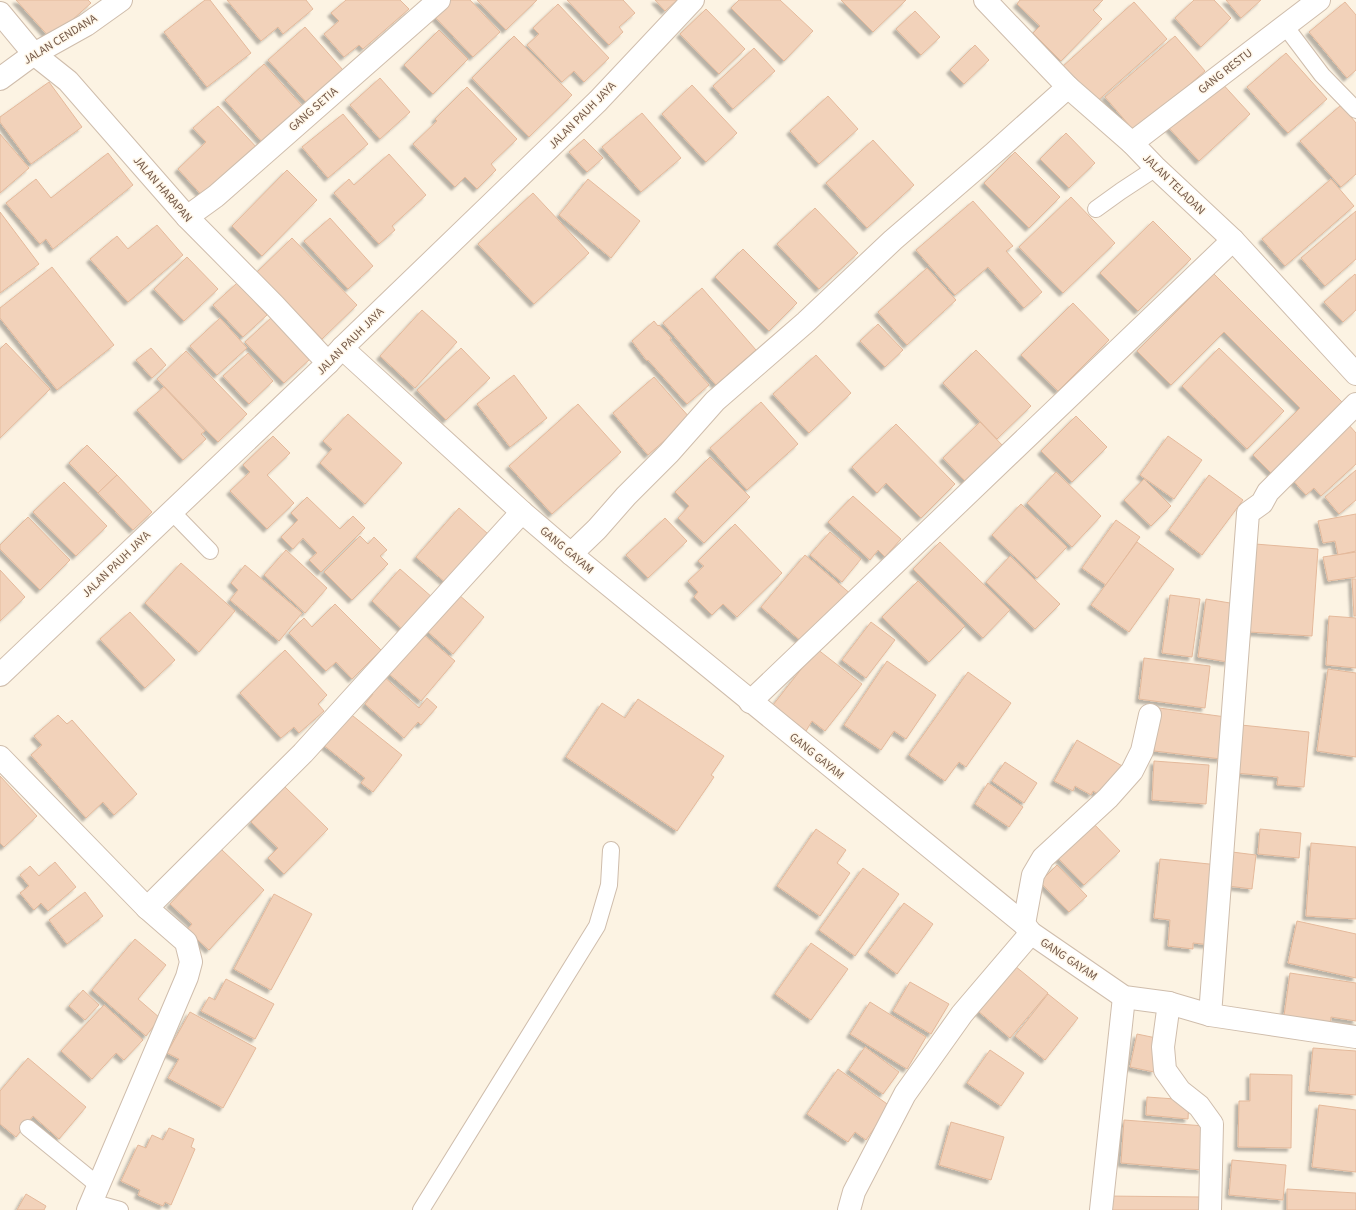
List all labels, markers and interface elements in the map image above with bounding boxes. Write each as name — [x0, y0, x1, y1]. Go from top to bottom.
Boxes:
street label: JALAN CENDANA — [20, 10, 101, 69]
street label: GANG RESTU — [1194, 45, 1256, 98]
street label: JALAN PAUH JAYA — [545, 77, 620, 153]
street label: GANG SETIA — [285, 83, 342, 136]
street label: JALAN TELADAN — [1138, 150, 1209, 219]
street label: JALAN HARAPAN — [129, 152, 196, 226]
street label: JALAN PAUH JAYA — [313, 303, 388, 379]
street label: GANG GAYAM — [536, 523, 597, 578]
street label: JALAN PAUH JAYA — [78, 527, 155, 602]
street label: GANG GAYAM — [786, 729, 848, 784]
street label: GANG GAYAM — [1037, 934, 1101, 985]

